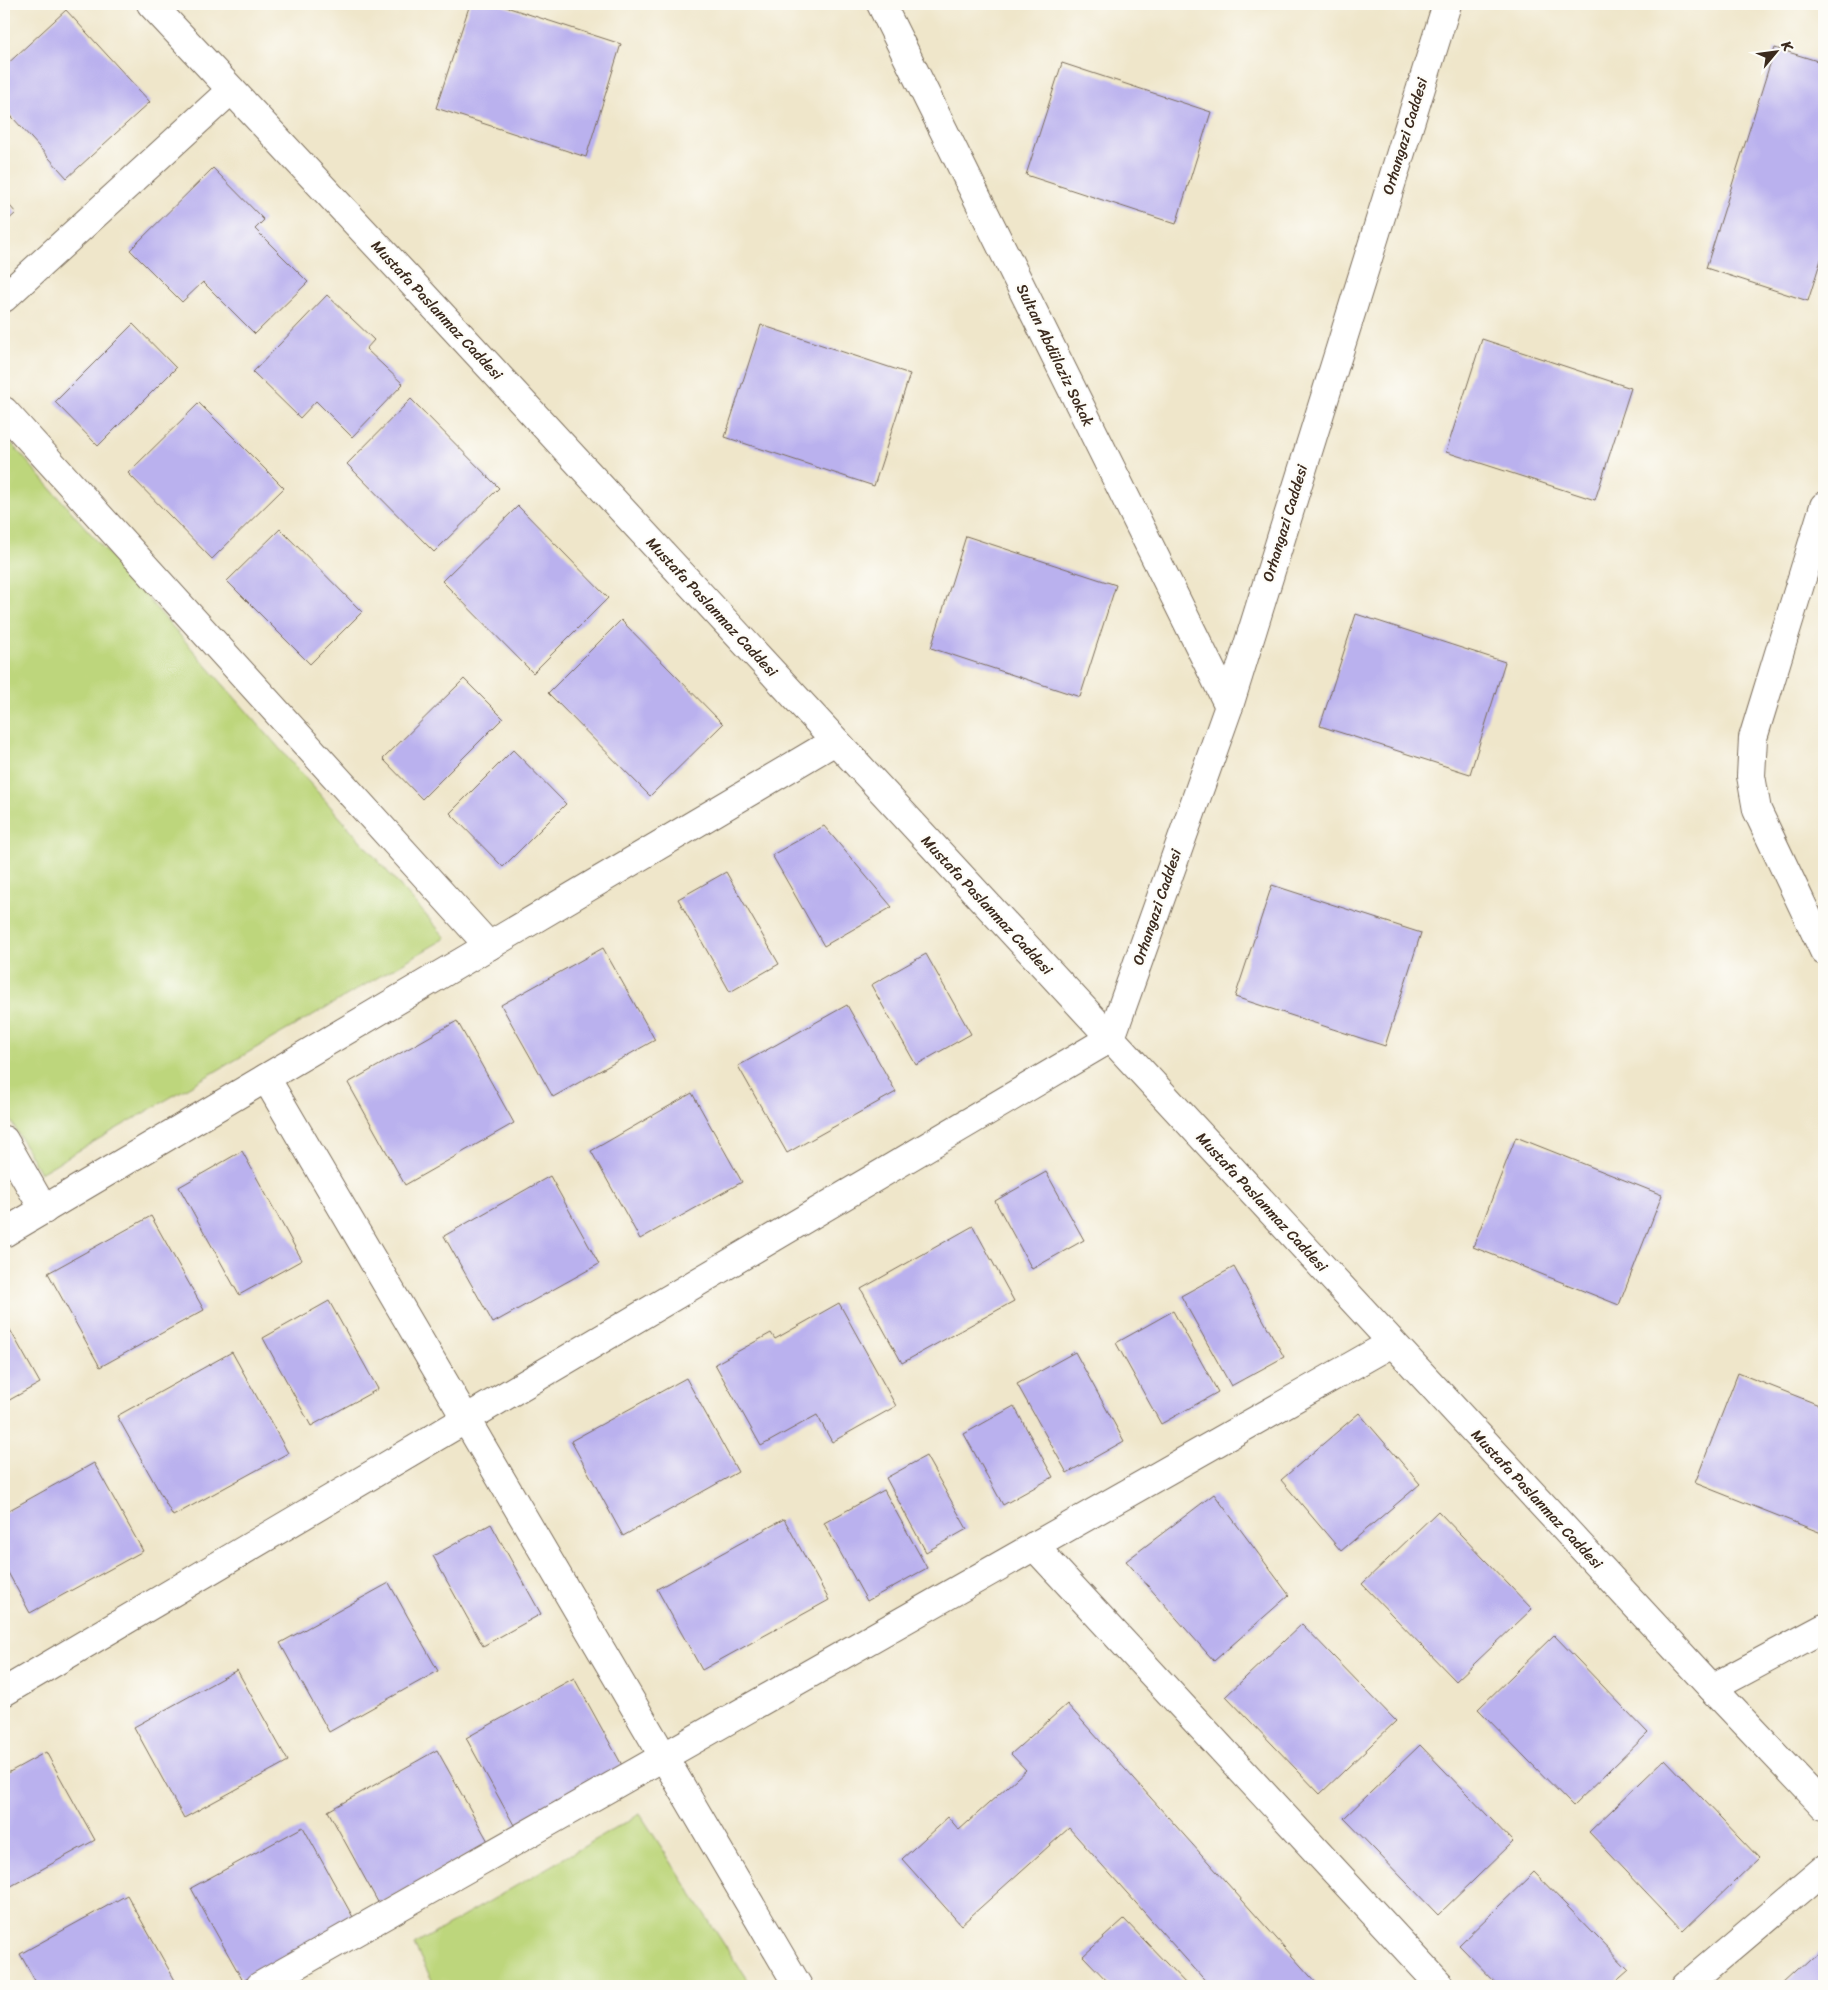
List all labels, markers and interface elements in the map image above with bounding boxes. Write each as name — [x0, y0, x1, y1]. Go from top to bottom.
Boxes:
north arrow — [1750, 28, 1800, 78]
text: K — [1773, 35, 1801, 57]
street label: Orhangazi Caddesi — [1375, 73, 1435, 198]
street label: Mustafa Paslanmaz Caddesi — [365, 234, 510, 387]
street label: Sultan Abdülaziz Sokak — [1009, 279, 1101, 432]
street label: Orhangazi Caddesi — [1255, 460, 1315, 585]
street label: Mustafa Paslanmaz Caddesi — [640, 531, 785, 684]
street label: Mustafa Paslanmaz Caddesi — [915, 829, 1060, 982]
street label: Orhangazi Caddesi — [1125, 845, 1189, 969]
street label: Mustafa Paslanmaz Caddesi — [1190, 1126, 1335, 1279]
street label: Mustafa Paslanmaz Caddesi — [1465, 1423, 1610, 1576]

